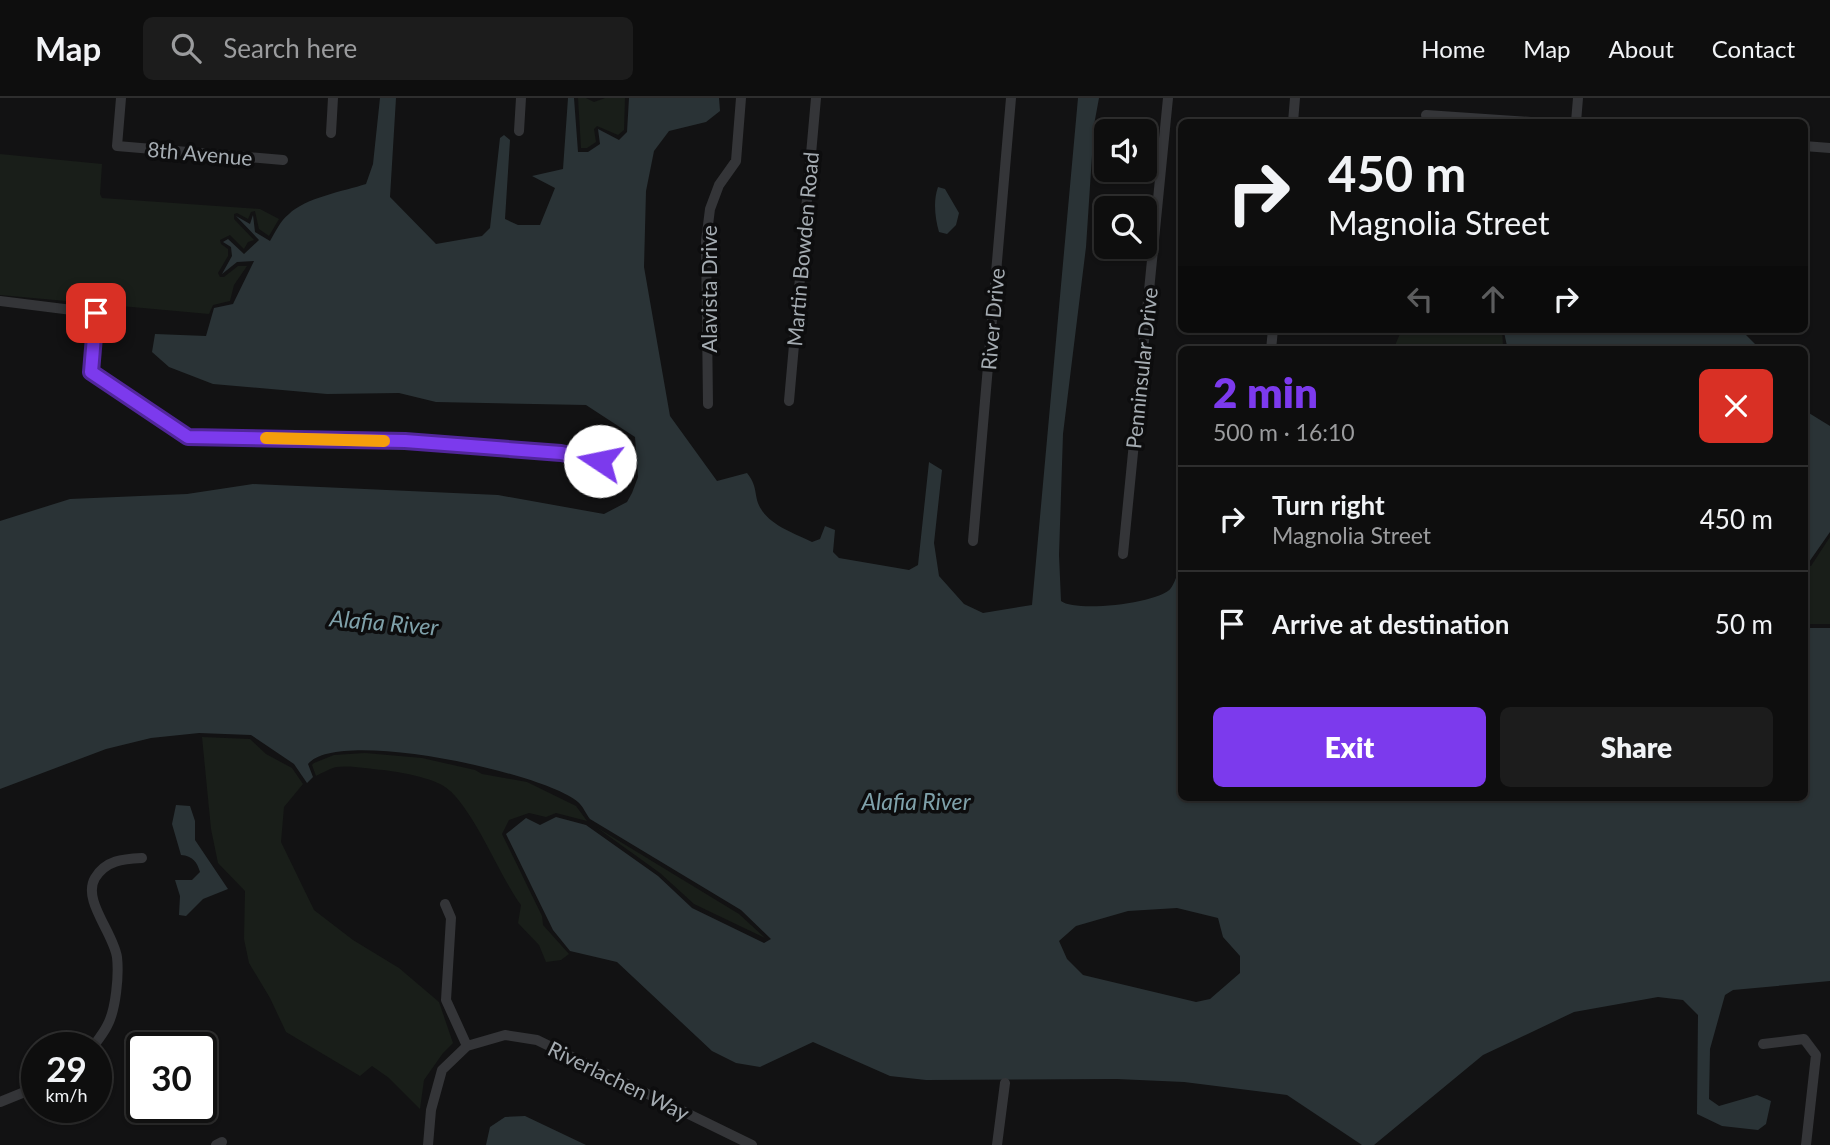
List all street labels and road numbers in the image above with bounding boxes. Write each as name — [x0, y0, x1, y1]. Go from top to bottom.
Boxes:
street label: 8th Avenue — [146, 136, 254, 170]
street label: Martin Bowden Road — [781, 151, 823, 347]
street label: Alavista Drive — [696, 225, 721, 353]
street label: River Drive — [975, 267, 1009, 371]
street label: Penninsular Drive — [1120, 286, 1162, 450]
street label: Riverlachen Way — [544, 1035, 694, 1125]

